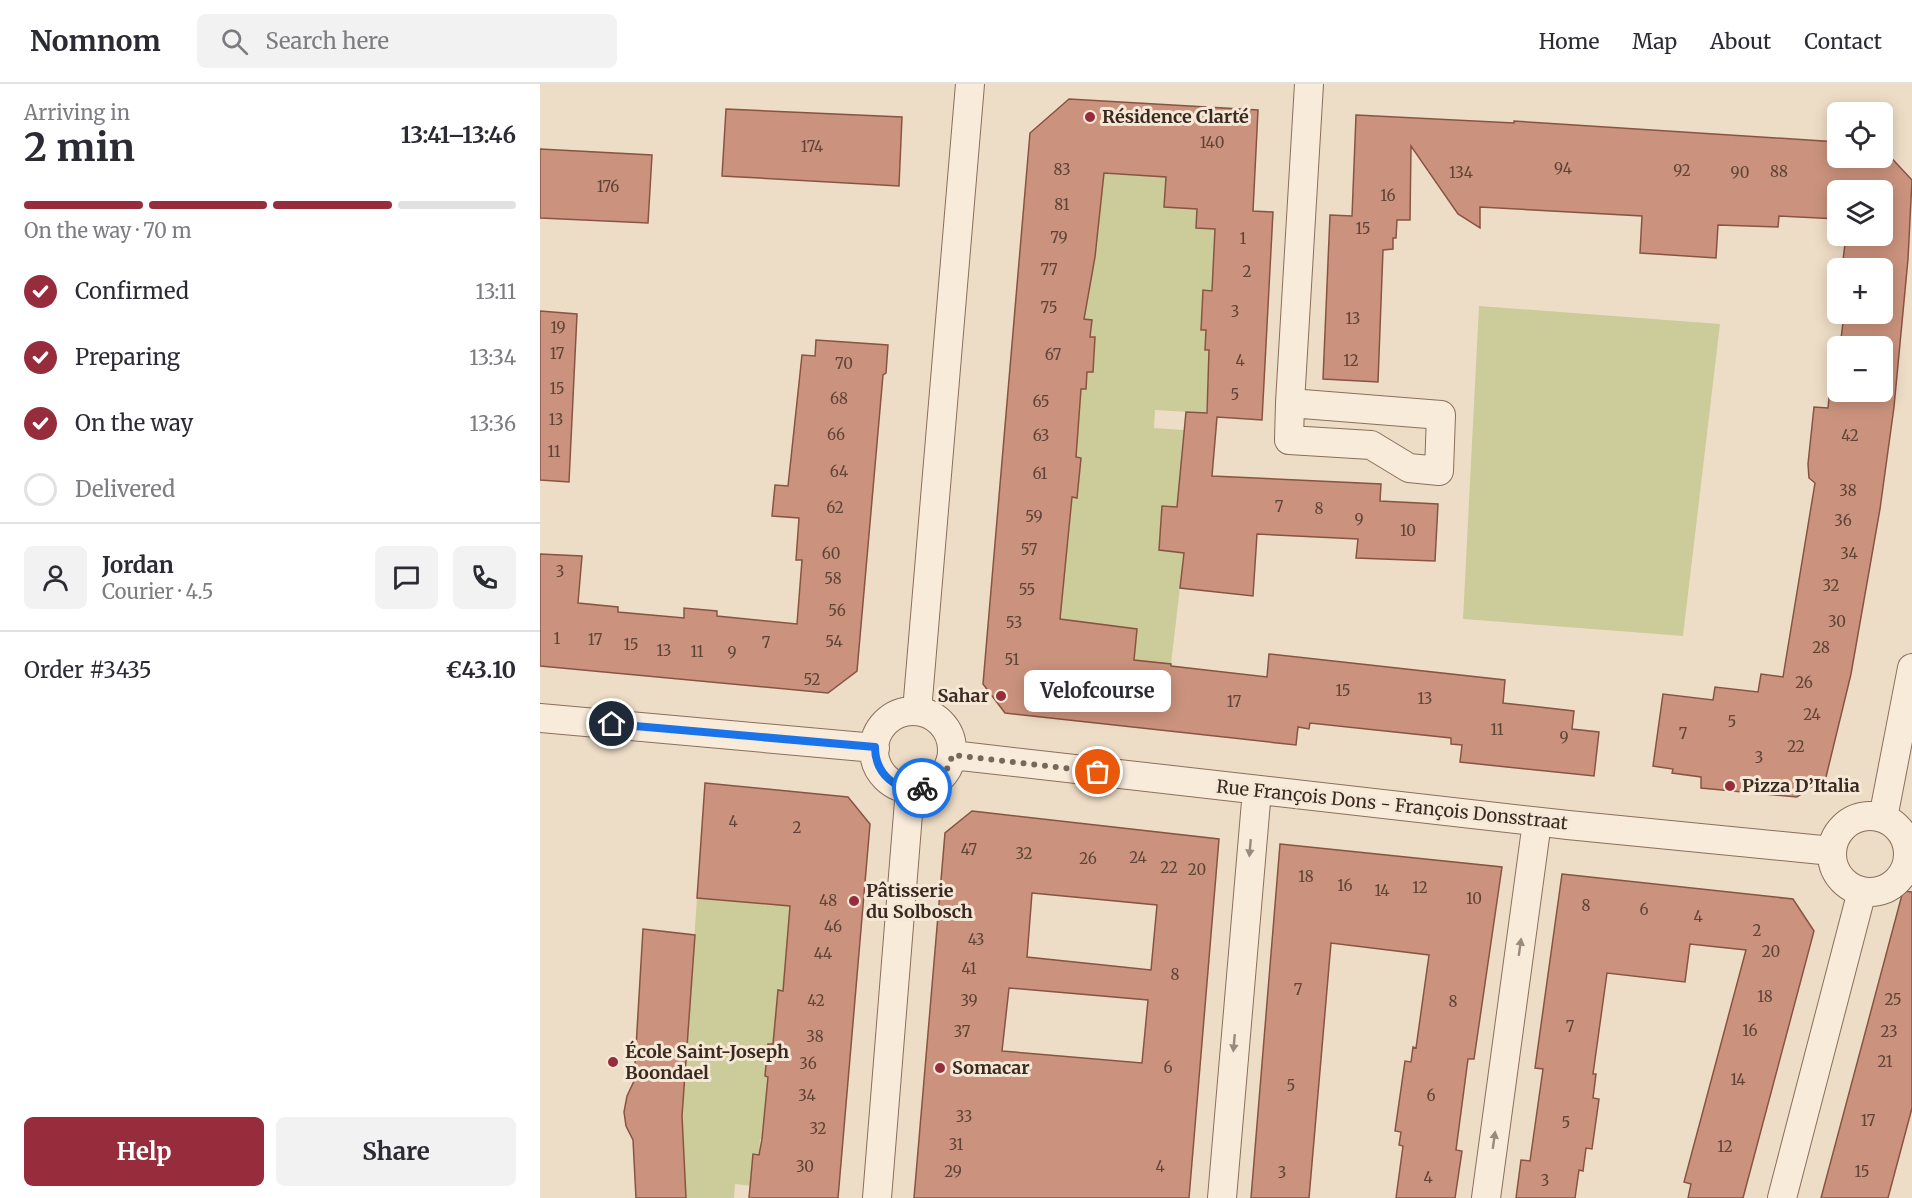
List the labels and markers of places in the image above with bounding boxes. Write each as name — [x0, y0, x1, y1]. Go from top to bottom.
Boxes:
place label: Résidence Clarté — [1102, 105, 1249, 128]
marker: Résidence Clarté — [1083, 110, 1097, 124]
callout: Velofcourse — [1024, 670, 1172, 712]
place label: Sahar — [937, 684, 989, 707]
marker: Sahar — [994, 689, 1008, 703]
pin — [586, 698, 637, 749]
pin — [1072, 746, 1123, 797]
place label: Pizza D’Italia — [1742, 774, 1860, 797]
marker: Pizza D’Italia — [1723, 779, 1737, 793]
place label: Pâtisserie du Solbosch — [866, 879, 973, 923]
marker: Pâtisserie du Solbosch — [847, 894, 861, 908]
place label: École Saint-Joseph Boondael — [625, 1040, 789, 1084]
marker: École Saint-Joseph Boondael — [606, 1055, 620, 1069]
place label: Somacar — [952, 1056, 1030, 1079]
marker: Somacar — [933, 1061, 947, 1075]

